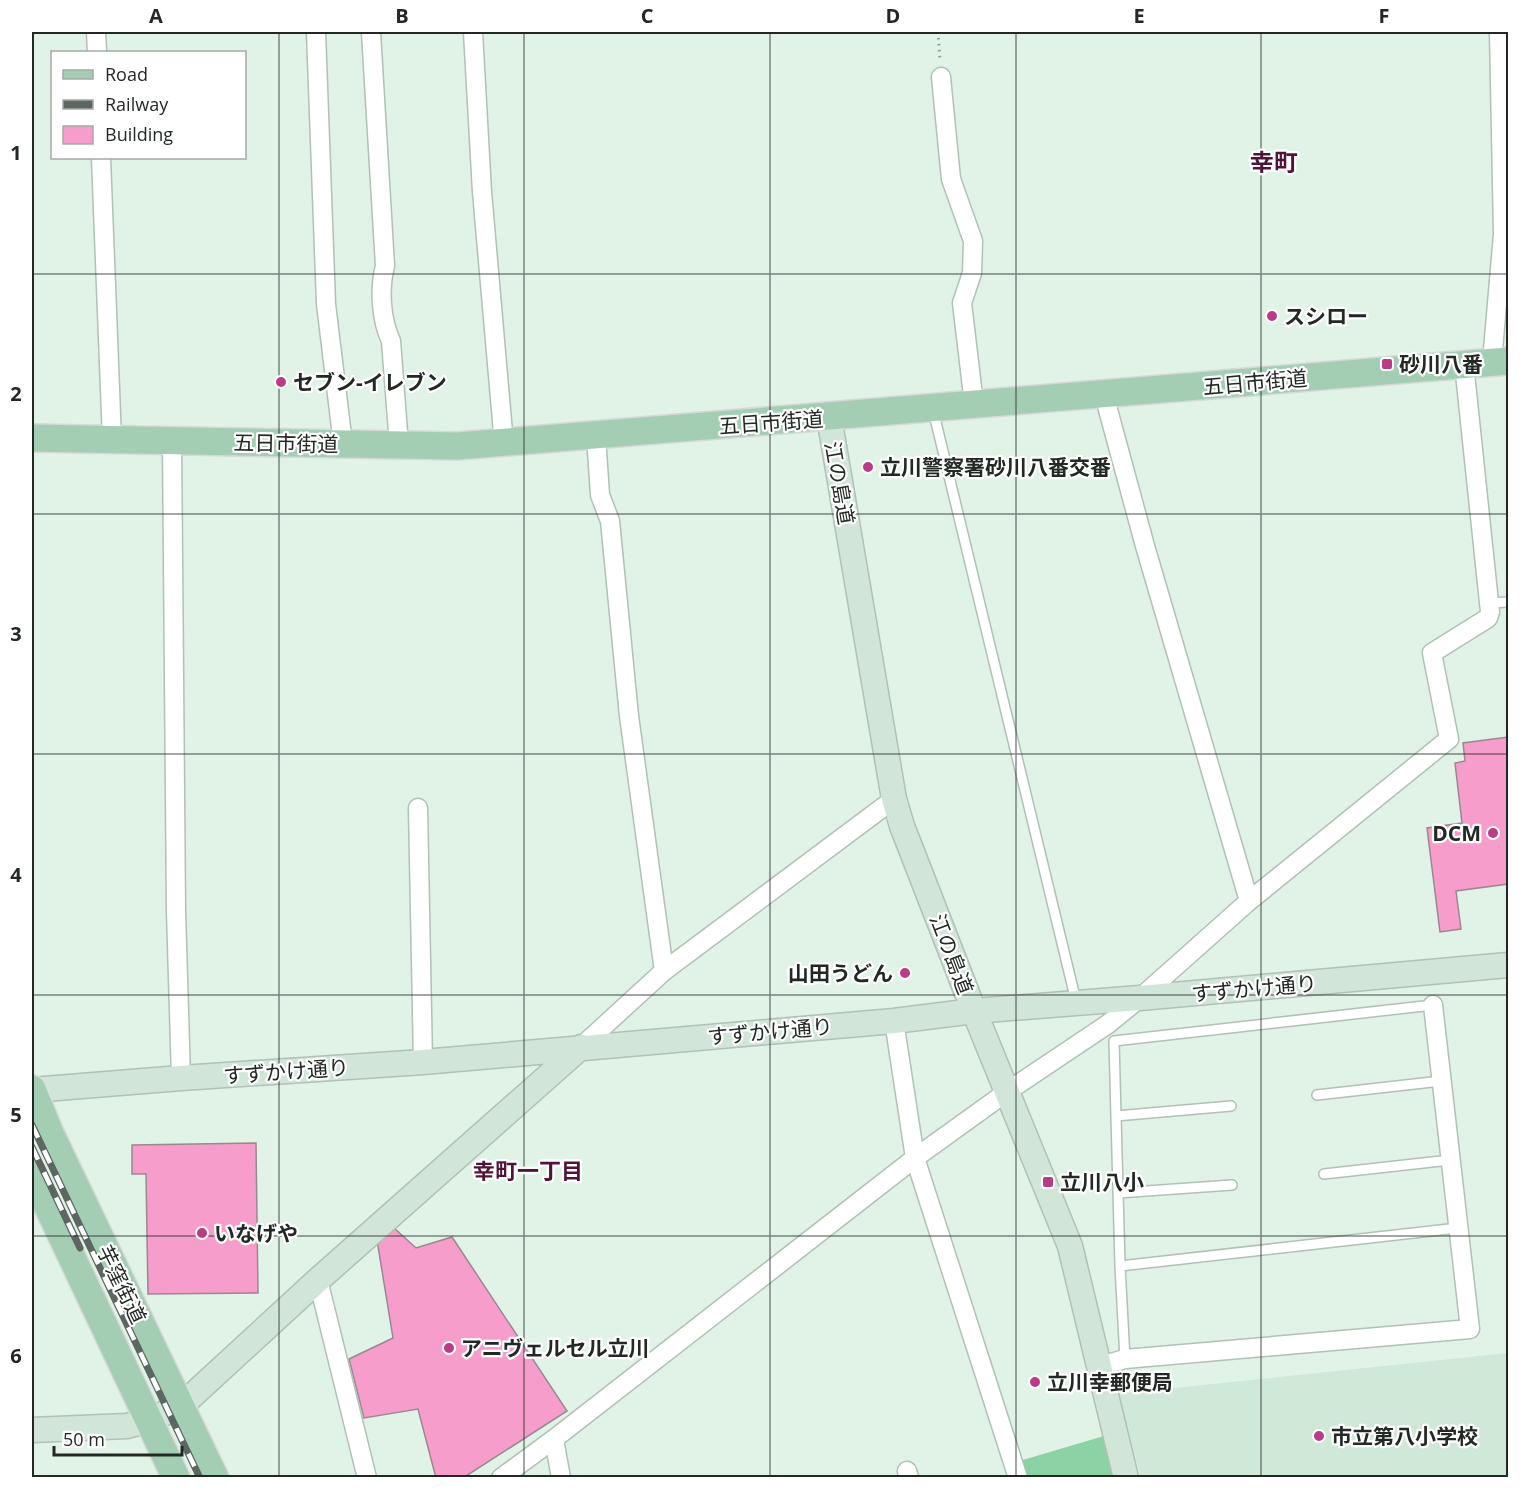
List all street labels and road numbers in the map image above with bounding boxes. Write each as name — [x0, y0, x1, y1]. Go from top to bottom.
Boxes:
street label: 五日市街道 — [1201, 363, 1309, 401]
street label: 五日市街道 — [718, 404, 824, 440]
street label: 五日市街道 — [233, 428, 339, 458]
street label: 江の島道 — [819, 439, 861, 527]
street label: 江の島道 — [924, 910, 980, 998]
street label: すずかけ通り — [1190, 969, 1318, 1007]
street label: すずかけ通り — [706, 1012, 834, 1050]
street label: すずかけ通り — [222, 1053, 350, 1089]
street label: 芋窪街道 — [91, 1240, 153, 1328]

